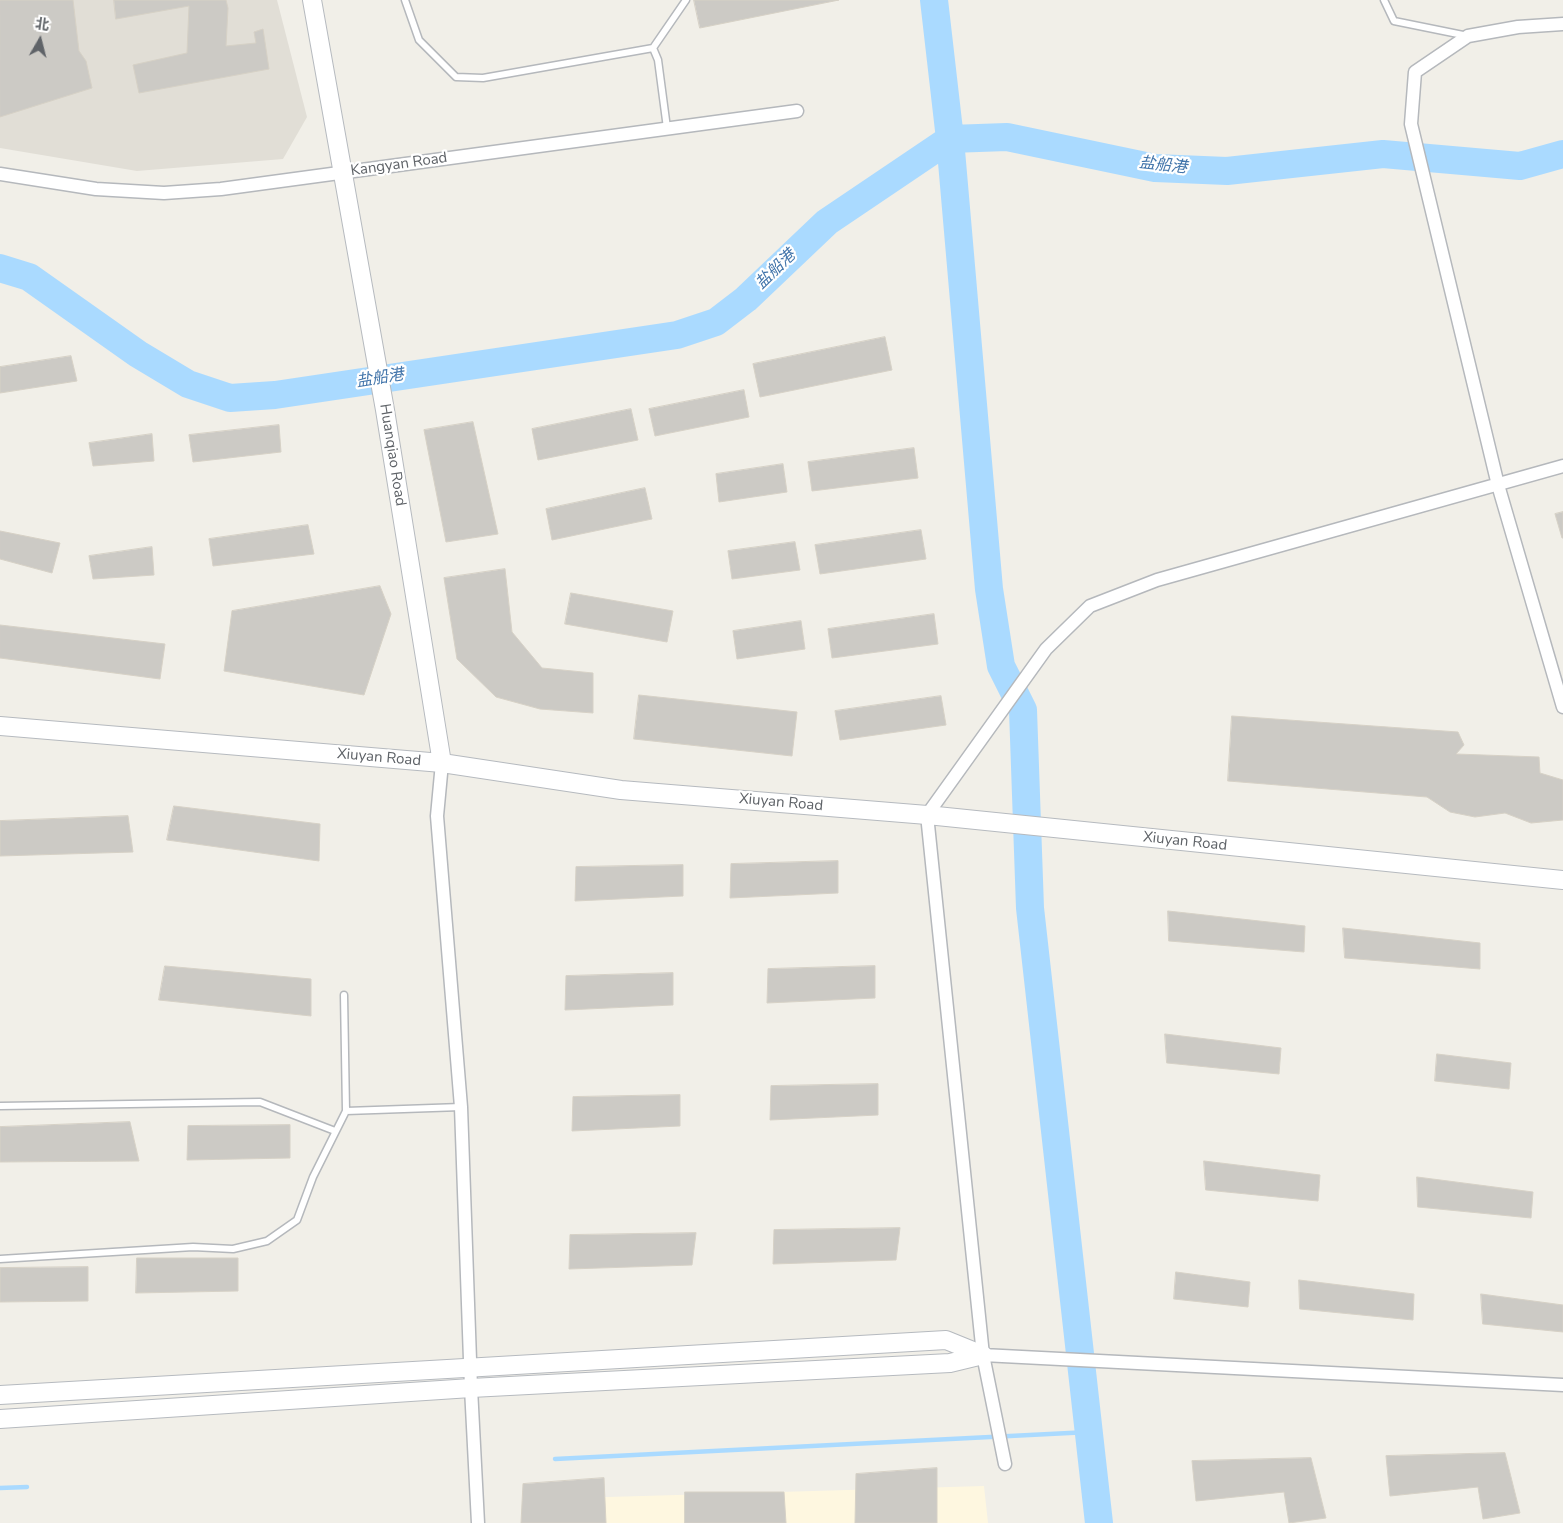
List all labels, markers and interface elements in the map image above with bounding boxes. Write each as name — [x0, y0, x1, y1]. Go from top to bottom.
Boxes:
text: 北 — [34, 14, 50, 35]
north arrow — [15, 15, 65, 65]
street label: Kangyan Road — [350, 149, 448, 181]
water label: 盐船港 — [1138, 154, 1188, 178]
water label: 盐船港 — [752, 246, 800, 294]
water label: 盐船港 — [355, 366, 405, 392]
street label: Huanqiao Road — [375, 402, 409, 508]
street label: Xiuyan Road — [336, 745, 422, 771]
street label: Xiuyan Road — [738, 790, 824, 816]
street label: Xiuyan Road — [1142, 829, 1228, 855]

